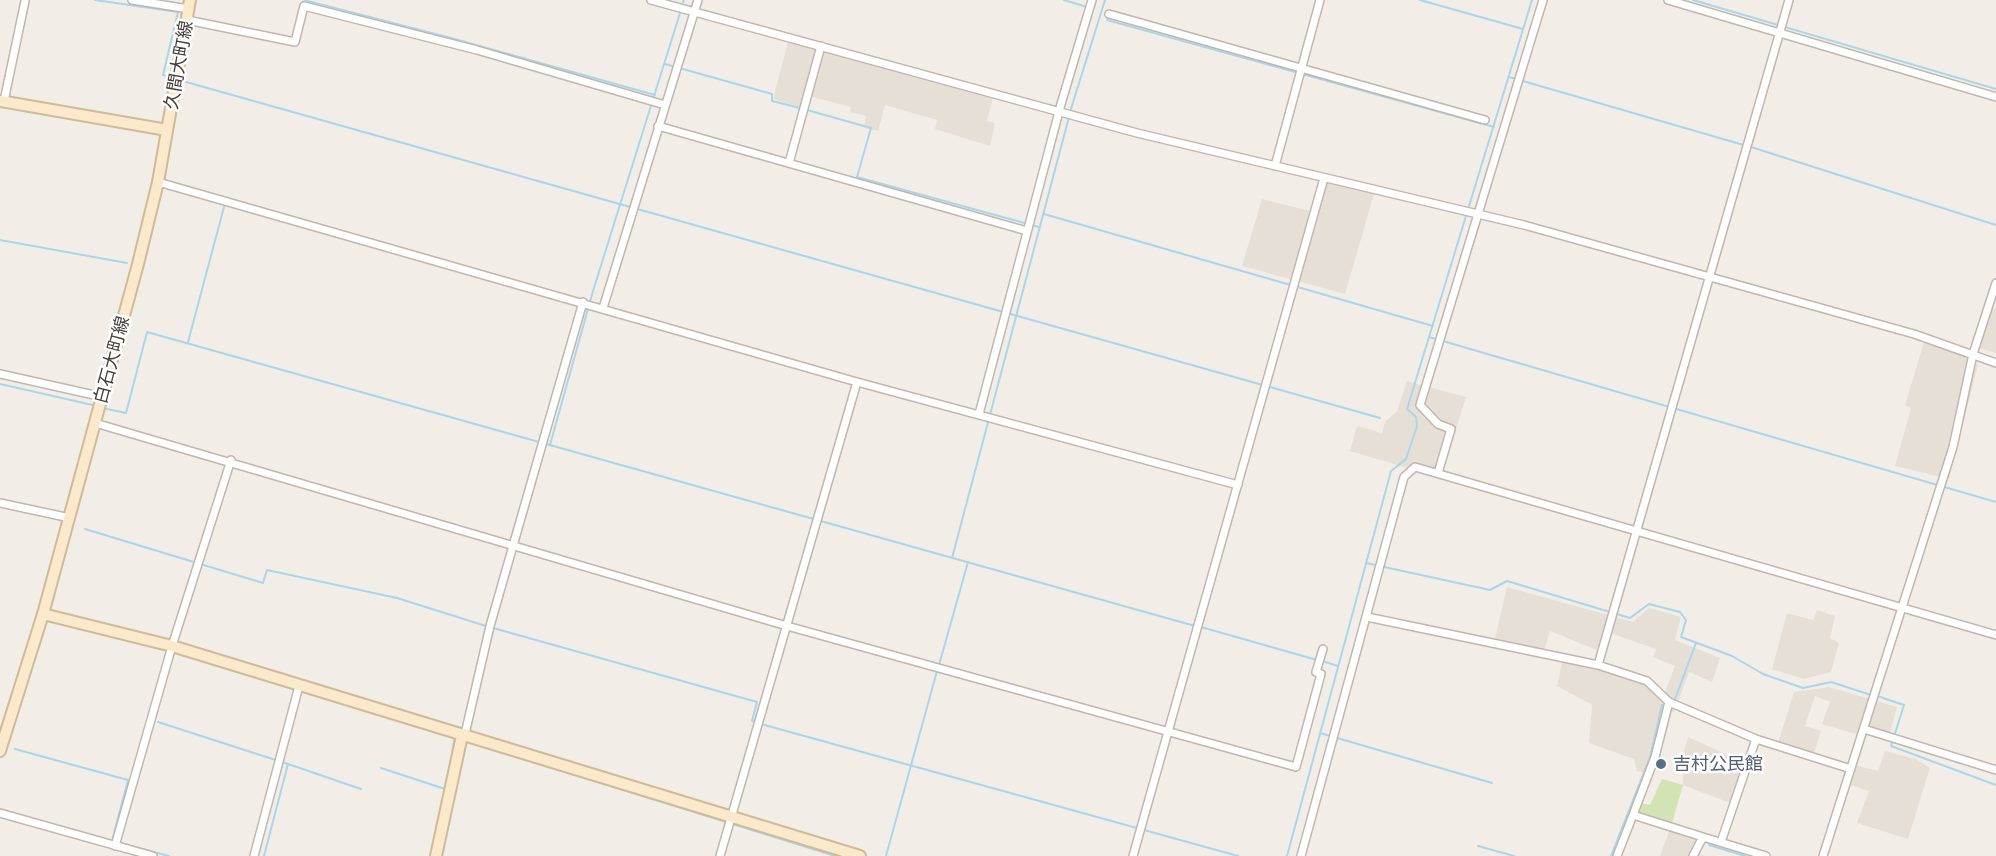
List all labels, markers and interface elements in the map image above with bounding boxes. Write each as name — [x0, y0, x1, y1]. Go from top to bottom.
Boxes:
street label: 久間大町線 — [161, 19, 197, 111]
street label: 白石大町線 — [90, 314, 134, 406]
place label: 吉村公民館 — [1673, 753, 1763, 775]
marker: 吉村公民館 — [1654, 757, 1668, 771]

